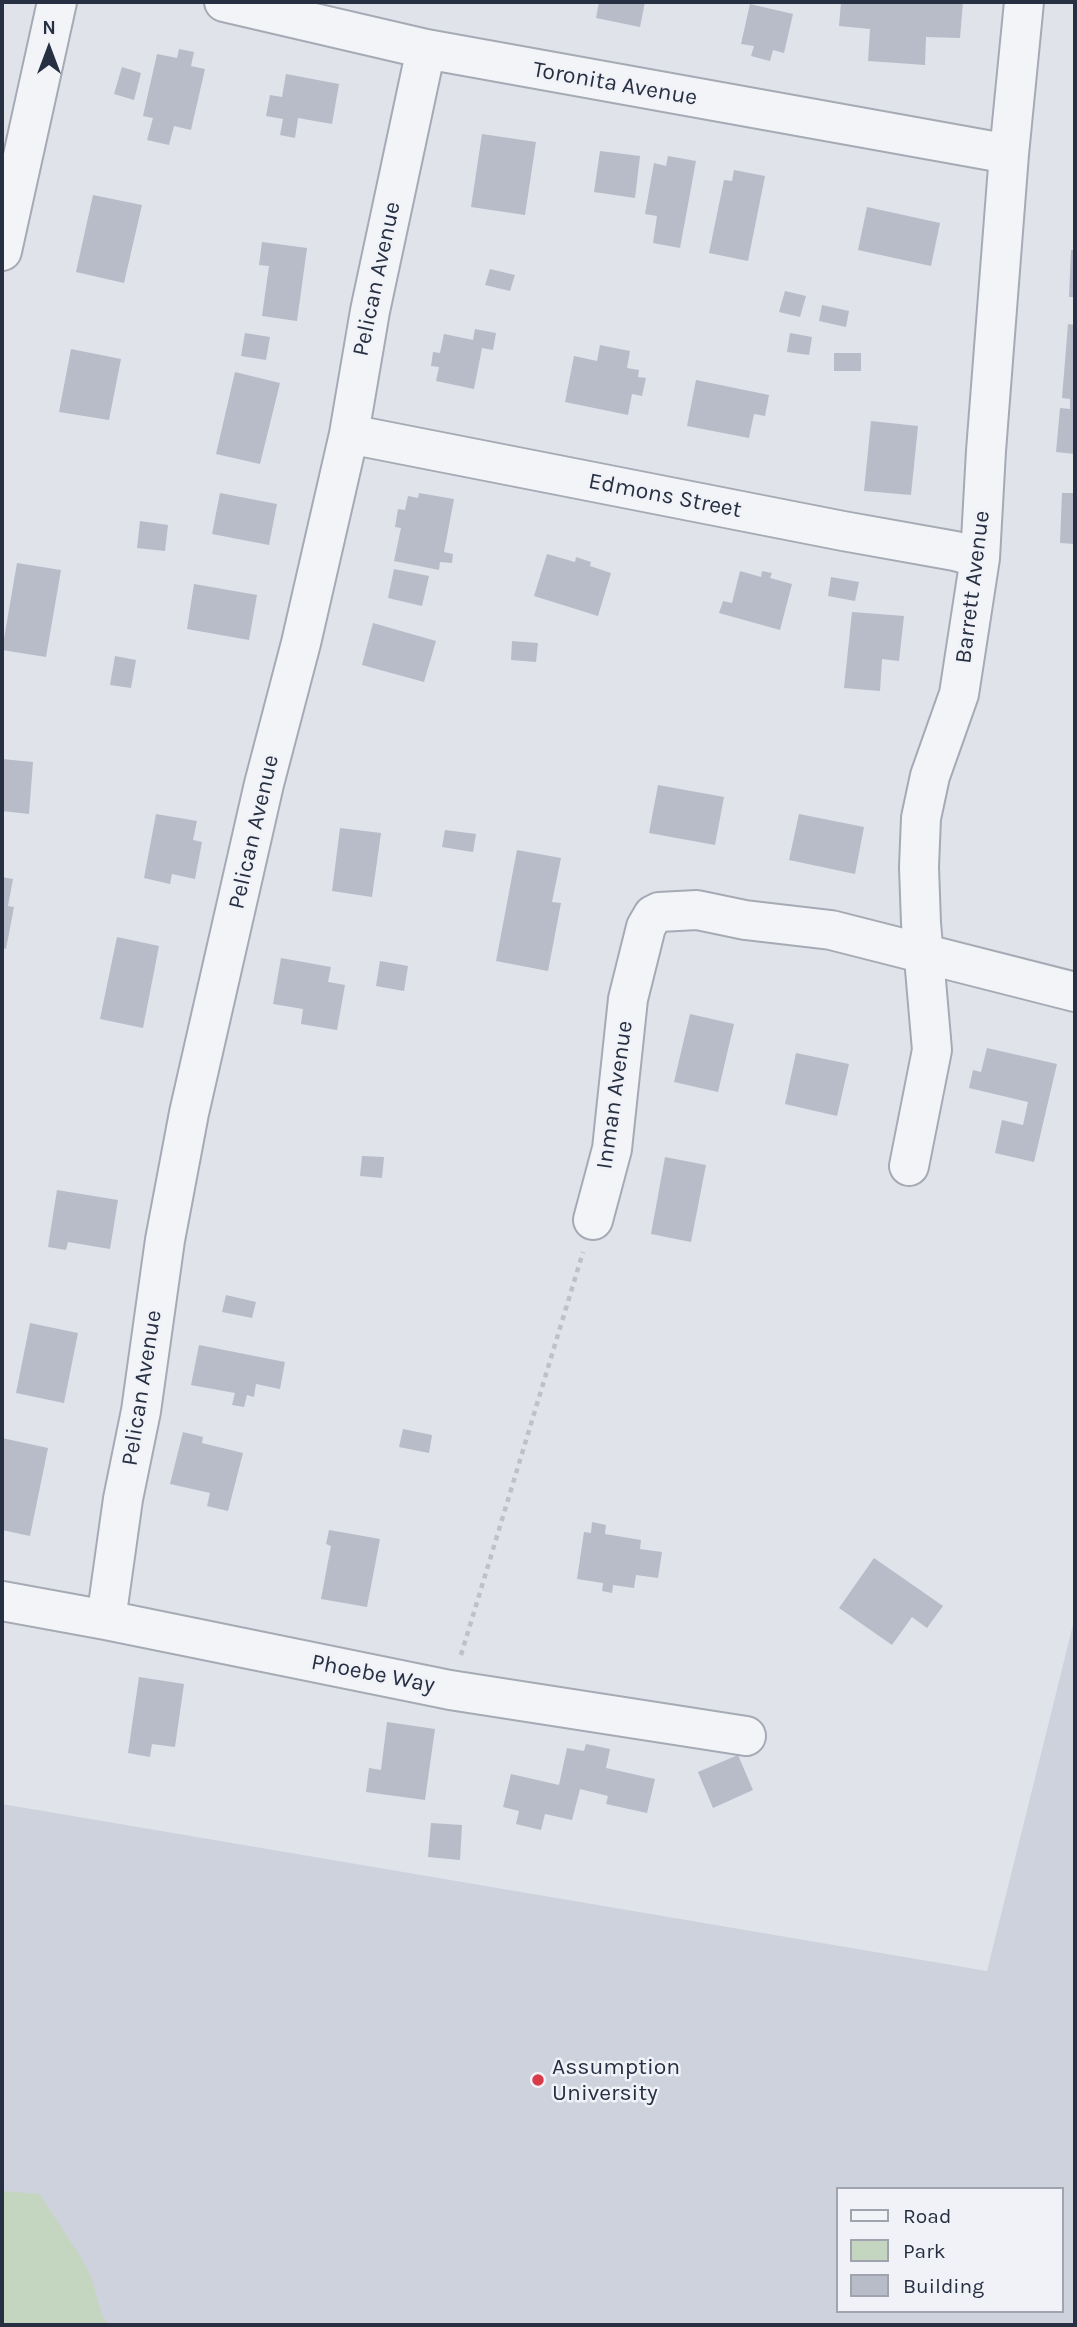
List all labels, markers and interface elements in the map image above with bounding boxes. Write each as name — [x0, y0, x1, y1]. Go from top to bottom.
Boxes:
north arrow — [14, 14, 84, 84]
text: N — [42, 17, 56, 39]
street label: Toronita Avenue — [531, 56, 699, 112]
street label: Pelican Avenue — [347, 199, 407, 359]
street label: Edmons Street — [586, 468, 744, 524]
street label: Barrett Avenue — [950, 509, 996, 665]
street label: Pelican Avenue — [223, 752, 285, 912]
street label: Inman Avenue — [591, 1019, 639, 1171]
street label: Pelican Avenue — [116, 1308, 168, 1468]
street label: Phoebe Way — [309, 1649, 437, 1699]
place label: Assumption University — [552, 2053, 680, 2107]
marker: Assumption University — [530, 2072, 546, 2088]
legend — [836, 2187, 1063, 2313]
text: Road — [903, 2204, 951, 2228]
text: Park — [903, 2239, 946, 2263]
text: Building — [903, 2274, 984, 2298]

